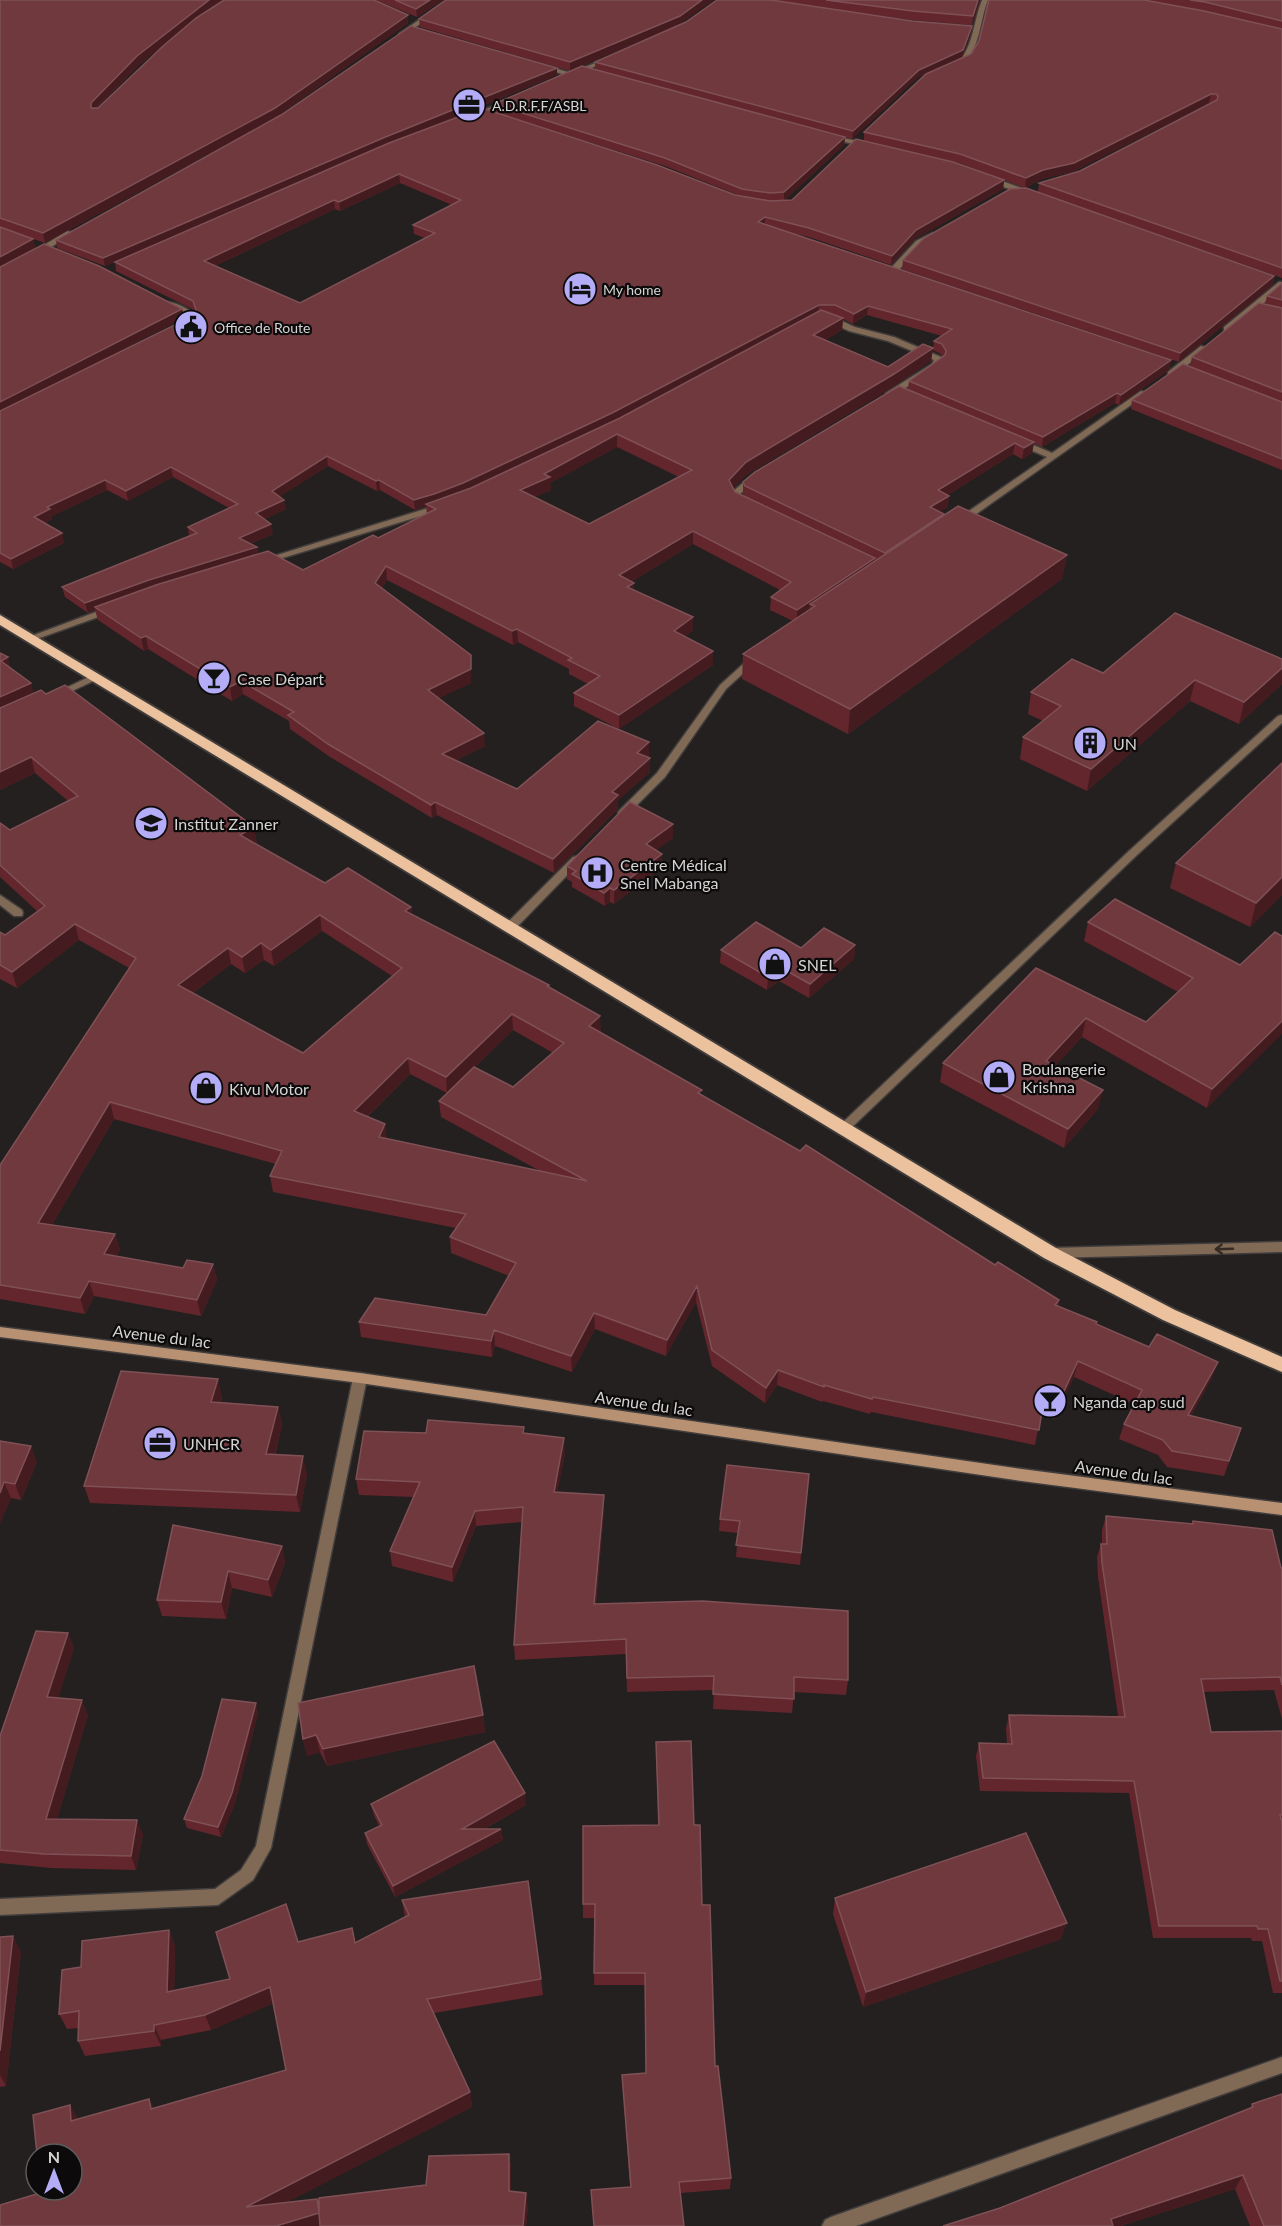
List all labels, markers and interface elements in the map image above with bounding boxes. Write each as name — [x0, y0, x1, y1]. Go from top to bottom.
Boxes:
office icon: A.D.R.F.F/ASBL — [451, 87, 487, 123]
place label: A.D.R.F.F/ASBL — [492, 97, 587, 114]
hotel icon: My home — [562, 271, 598, 307]
place label: My home — [603, 281, 661, 298]
public building icon: Office de Route — [173, 309, 209, 345]
place label: Office de Route — [214, 319, 310, 336]
bar icon: Case Départ — [196, 660, 232, 696]
place label: Case Départ — [237, 669, 324, 688]
building icon: UN — [1072, 725, 1108, 761]
place label: UN — [1113, 734, 1137, 753]
school or university icon: Institut Zanner — [133, 805, 169, 841]
place label: Institut Zanner — [174, 814, 278, 833]
hospital icon: Centre Médical Snel Mabanga — [579, 855, 615, 891]
place label: Centre Médical Snel Mabanga — [620, 855, 727, 892]
shop icon: SNEL — [757, 946, 793, 982]
place label: SNEL — [798, 955, 836, 974]
shop icon: Boulangerie Krishna — [981, 1059, 1017, 1095]
place label: Boulangerie Krishna — [1022, 1059, 1106, 1096]
shop icon: Kivu Motor — [188, 1070, 224, 1106]
place label: Kivu Motor — [229, 1079, 309, 1098]
one-way arrow — [1214, 1243, 1234, 1255]
street label: Avenue du lac — [112, 1321, 212, 1351]
bar icon: Nganda cap sud — [1032, 1383, 1068, 1419]
street label: Avenue du lac — [594, 1387, 694, 1419]
place label: Nganda cap sud — [1073, 1392, 1185, 1411]
office icon: UNHCR — [142, 1425, 178, 1461]
place label: UNHCR — [183, 1434, 240, 1453]
street label: Avenue du lac — [1074, 1456, 1174, 1488]
north arrow — [24, 2142, 84, 2202]
text: N — [48, 2147, 60, 2166]

